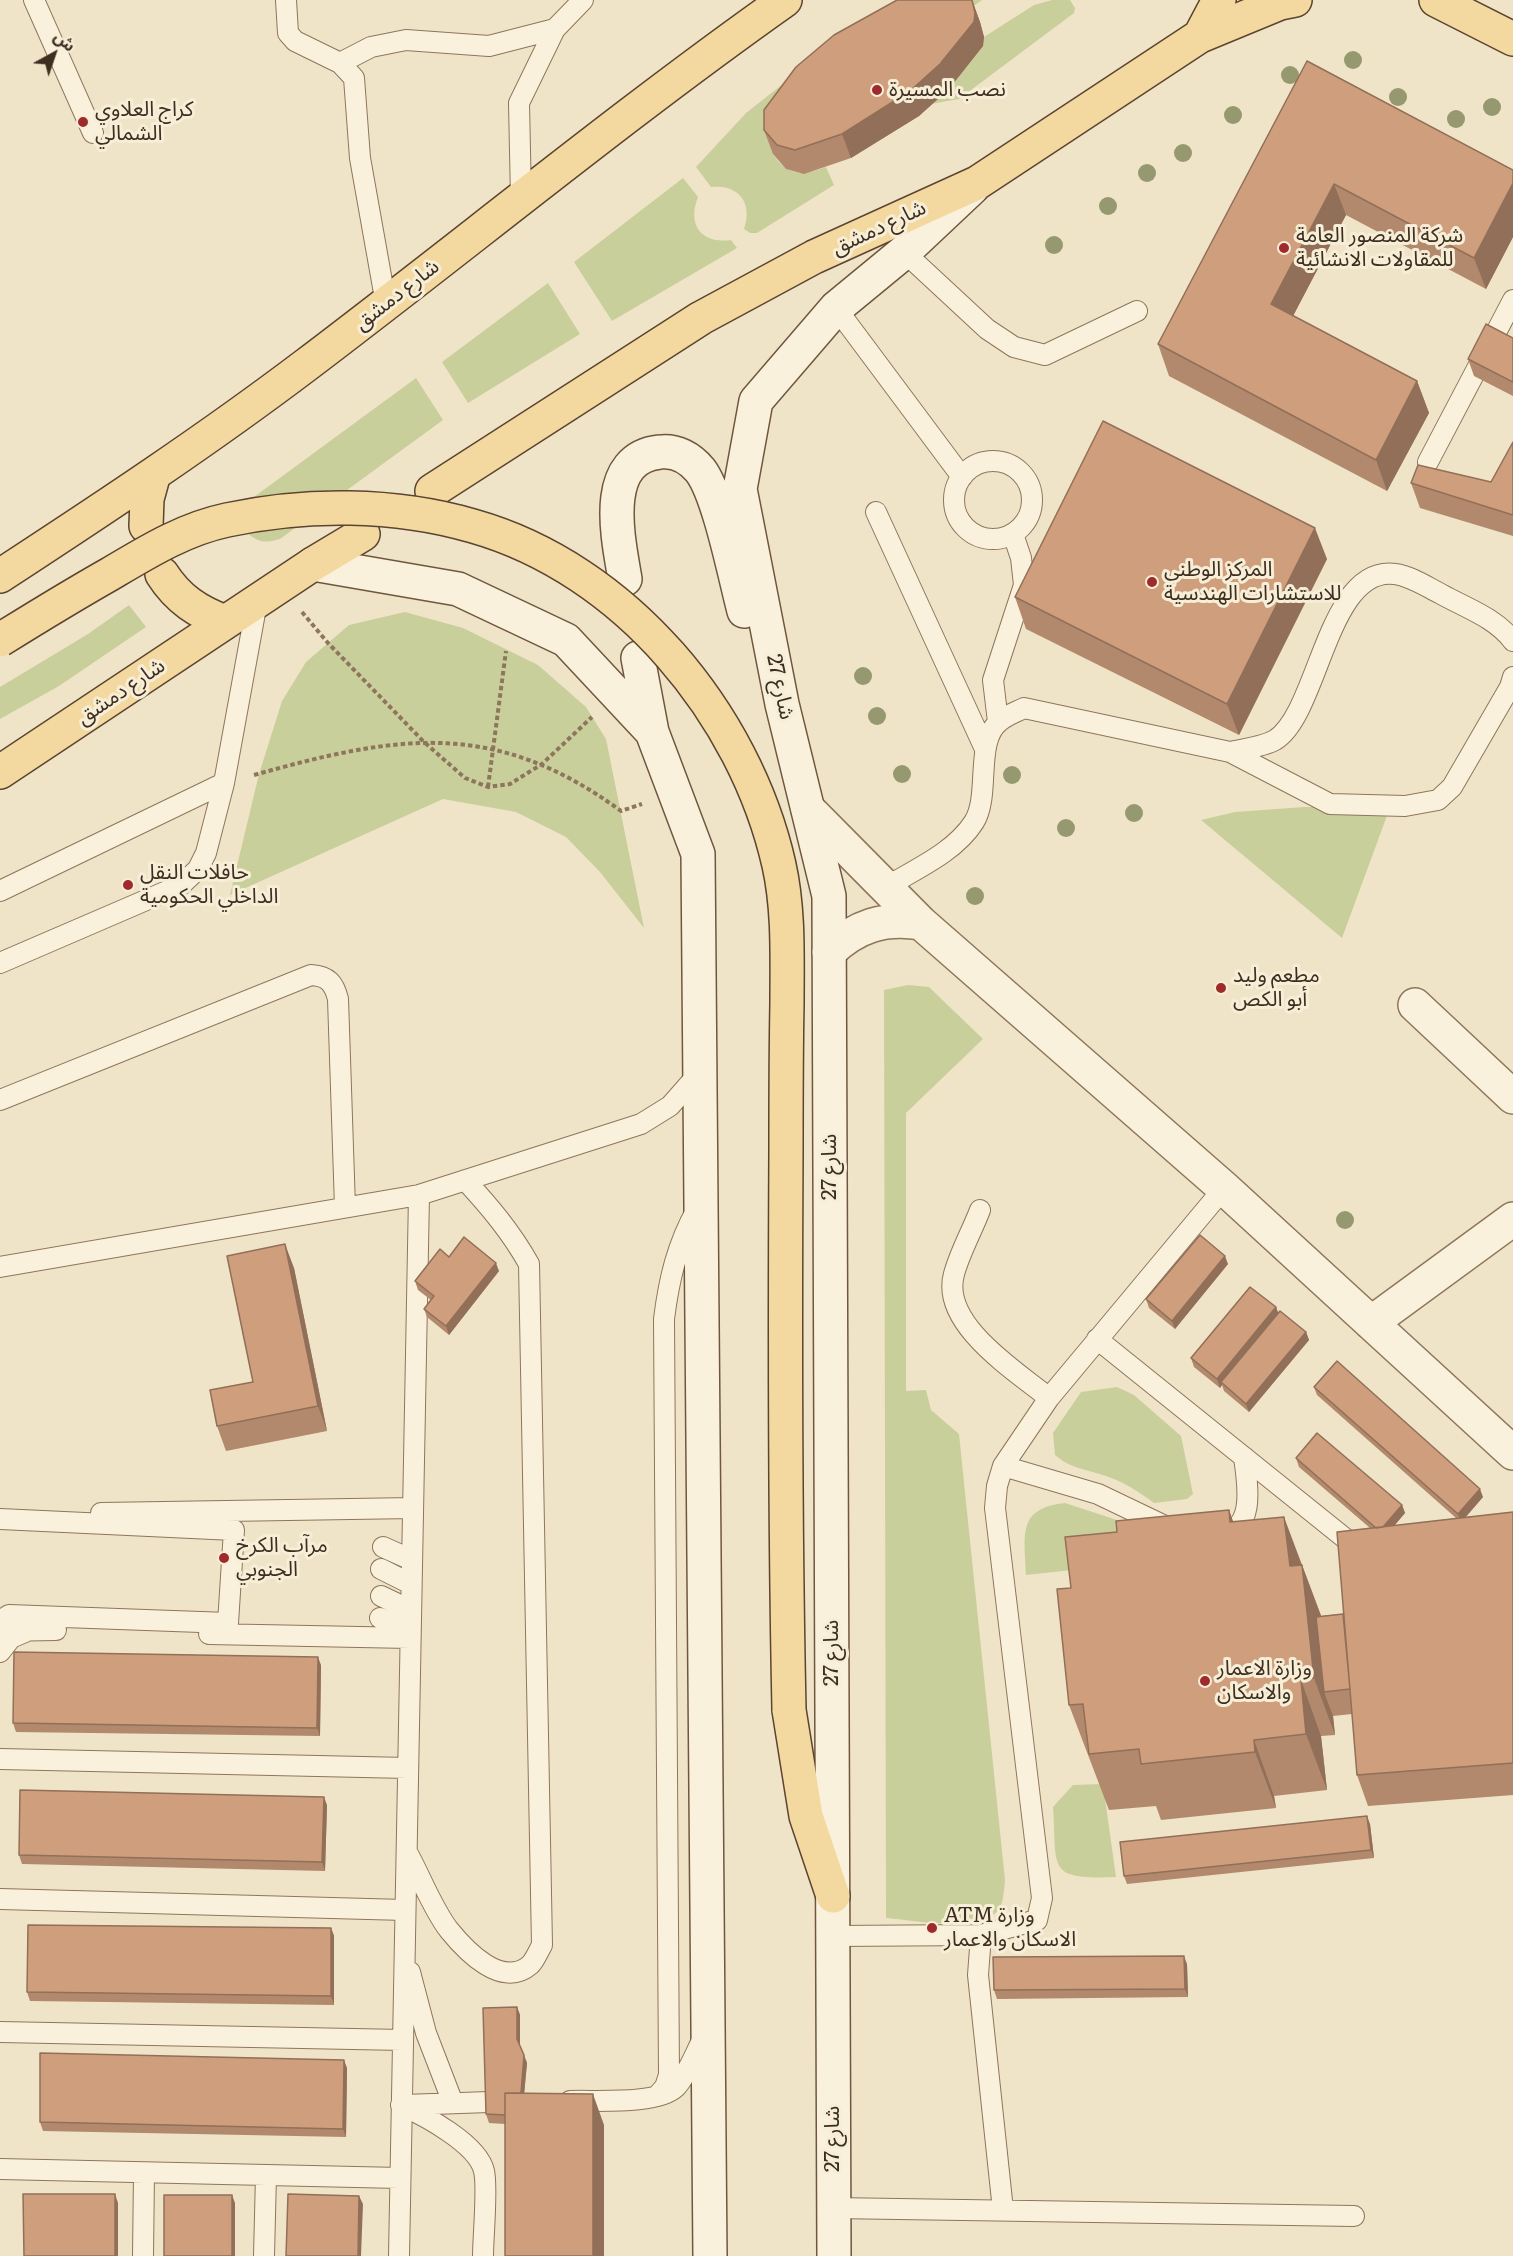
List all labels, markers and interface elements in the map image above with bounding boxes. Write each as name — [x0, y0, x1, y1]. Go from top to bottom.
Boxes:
north arrow — [24, 24, 84, 84]
text: ش — [49, 24, 82, 56]
place label: نصب المسيرة — [889, 77, 1006, 103]
marker: نصب المسيرة — [870, 83, 884, 97]
place label: كراج العلاوي الشمالي — [95, 97, 193, 147]
marker: كراج العلاوي الشمالي — [76, 115, 90, 129]
street label: شارع دمشق — [828, 195, 930, 261]
place label: شركة المنصور العامة للمقاولات الانشائية — [1296, 223, 1463, 273]
marker: شركة المنصور العامة للمقاولات الانشائية — [1277, 241, 1291, 255]
street label: شارع دمشق — [349, 254, 445, 336]
place label: المركز الوطني للاستشارات الهندسية — [1164, 557, 1342, 607]
marker: المركز الوطني للاستشارات الهندسية — [1145, 575, 1159, 589]
street label: شارع 27 — [761, 652, 799, 722]
street label: شارع دمشق — [72, 653, 170, 731]
place label: حافلات النقل الداخلي الحكومية — [140, 860, 278, 910]
marker: حافلات النقل الداخلي الحكومية — [121, 878, 135, 892]
place label: مطعم وليد أبو الكص — [1233, 963, 1320, 1013]
marker: مطعم وليد أبو الكص — [1214, 981, 1228, 995]
street label: شارع 27 — [817, 1134, 843, 1200]
place label: مرآب الكرخ الجنوبي — [236, 1533, 328, 1583]
marker: مرآب الكرخ الجنوبي — [217, 1551, 231, 1565]
street label: شارع 27 — [819, 1620, 845, 1686]
place label: وزارة الاعمار والاسكان — [1217, 1656, 1312, 1706]
marker: وزارة الاعمار والاسكان — [1198, 1674, 1212, 1688]
place label: ATM وزارة الاسكان والاعمار — [944, 1903, 1076, 1953]
marker: ATM وزارة الاسكان والاعمار — [925, 1921, 939, 1935]
street label: شارع 27 — [820, 2106, 846, 2172]

